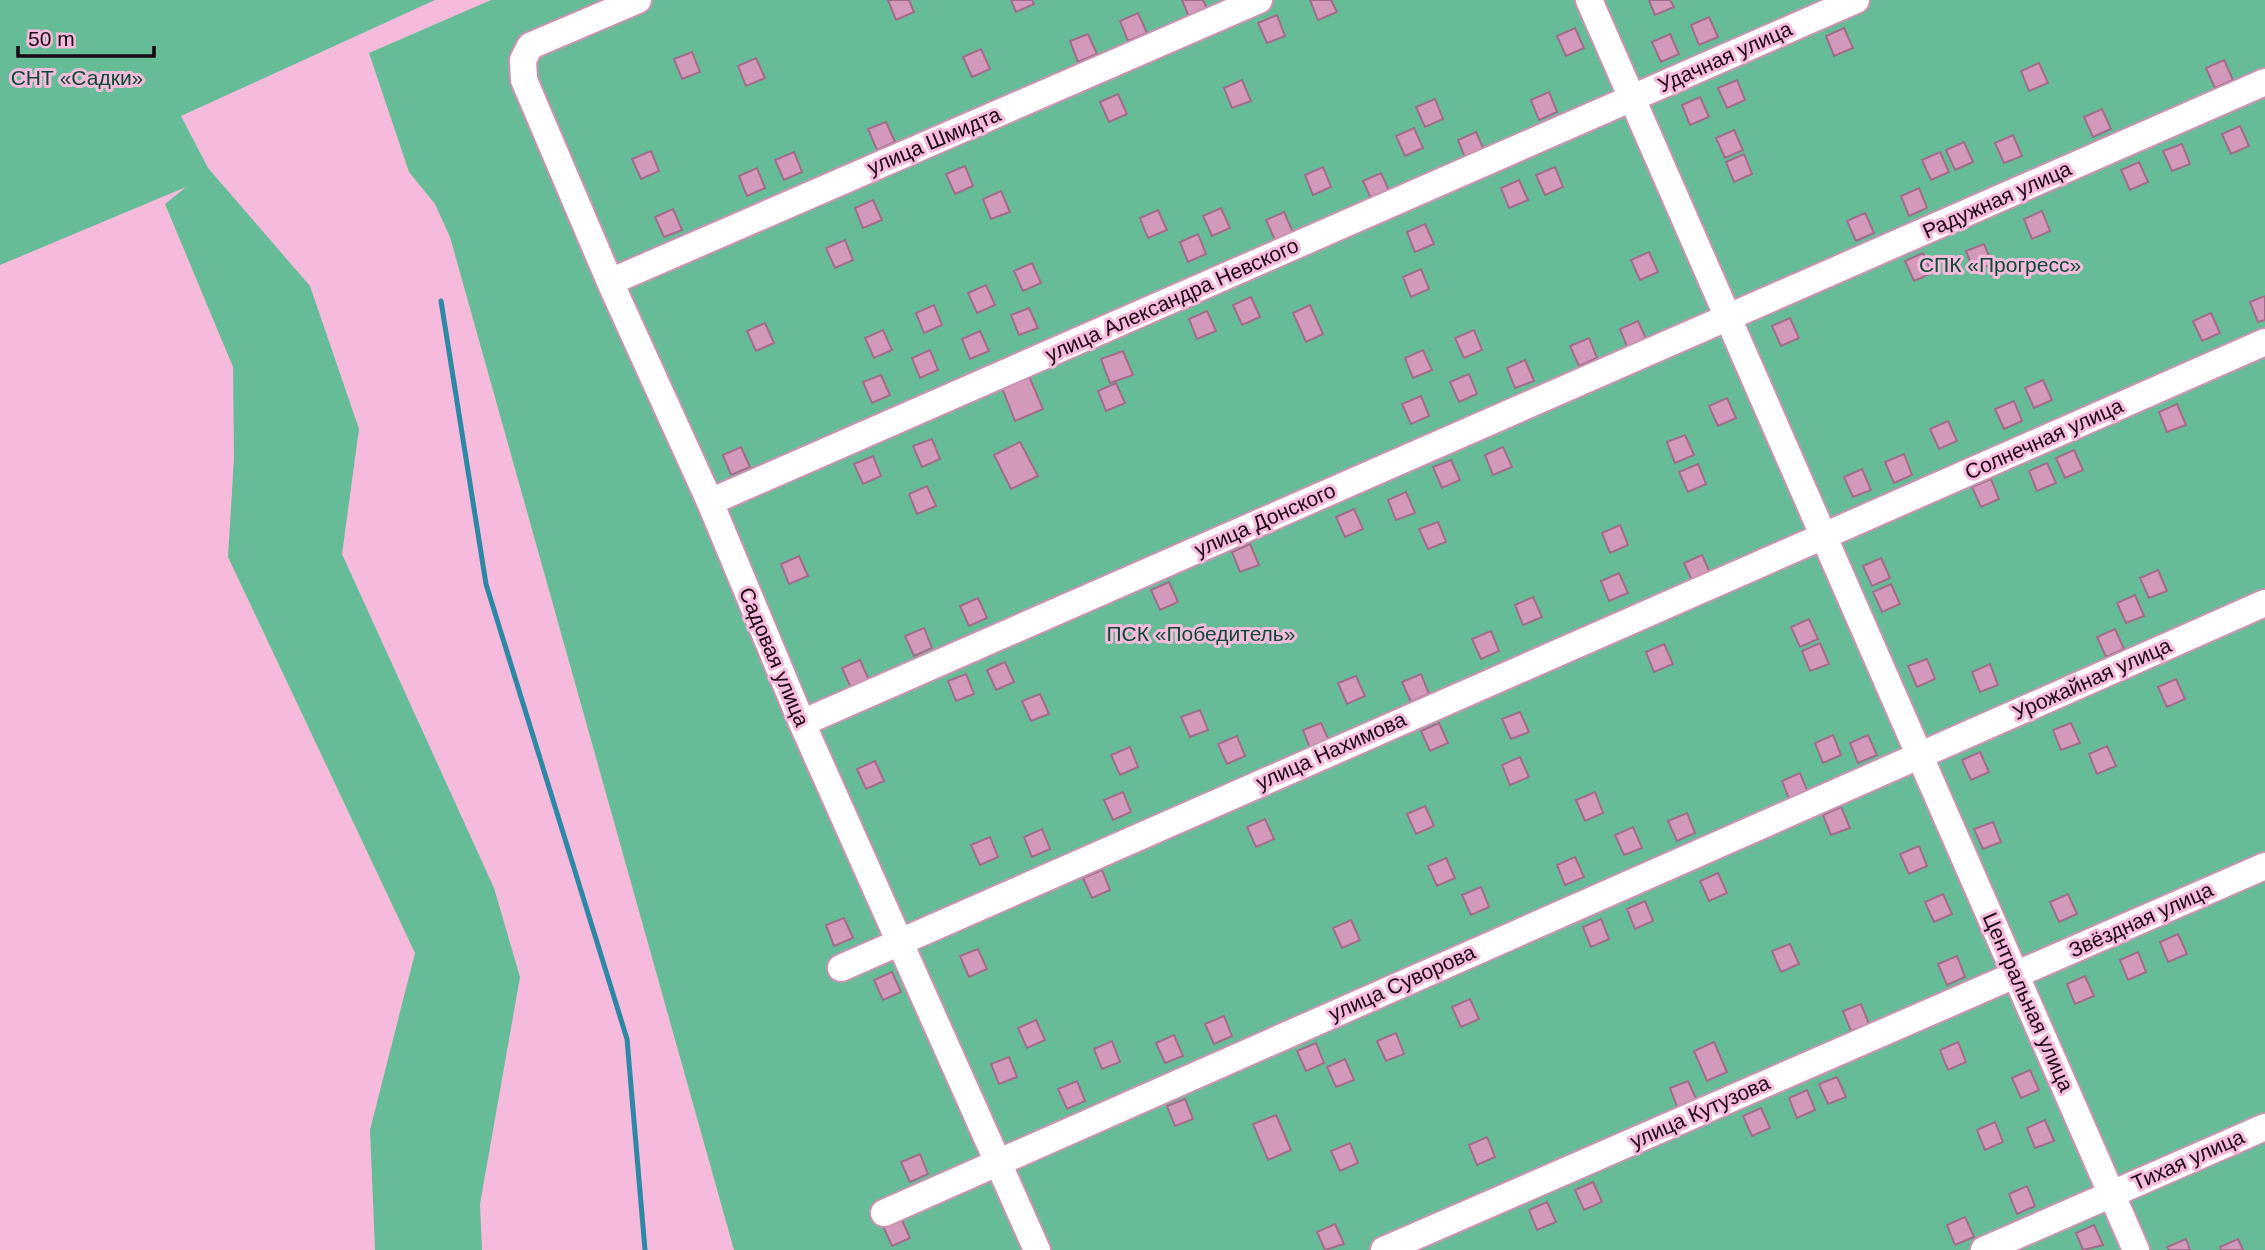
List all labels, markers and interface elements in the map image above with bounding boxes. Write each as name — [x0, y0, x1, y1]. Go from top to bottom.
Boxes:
scale bar — [18, 14, 154, 58]
street label: Удачная улица — [1654, 17, 1796, 96]
text: 50 m — [28, 27, 75, 50]
park label: СНТ «Садки» — [11, 66, 143, 89]
street label: улица Шмидта — [864, 102, 1004, 179]
street label: Радужная улица — [1919, 156, 2075, 243]
street label: улица Александра Невского — [1042, 233, 1302, 366]
park label: СПК «Прогресс» — [1919, 253, 2081, 276]
street label: Солнечная улица — [1961, 393, 2127, 484]
street label: улица Донского — [1191, 478, 1339, 561]
street label: Садовая улица — [735, 584, 814, 730]
park label: ПСК «Победитель» — [1106, 622, 1296, 645]
street label: Урожайная улица — [2009, 633, 2175, 724]
street label: улица Нахимова — [1252, 707, 1409, 794]
street label: Звёздная улица — [2065, 877, 2217, 962]
street label: Центральная улица — [1979, 909, 2078, 1095]
street label: улица Суворова — [1325, 940, 1479, 1025]
street label: улица Кутузова — [1626, 1070, 1773, 1153]
street label: Тихая улица — [2128, 1124, 2248, 1195]

